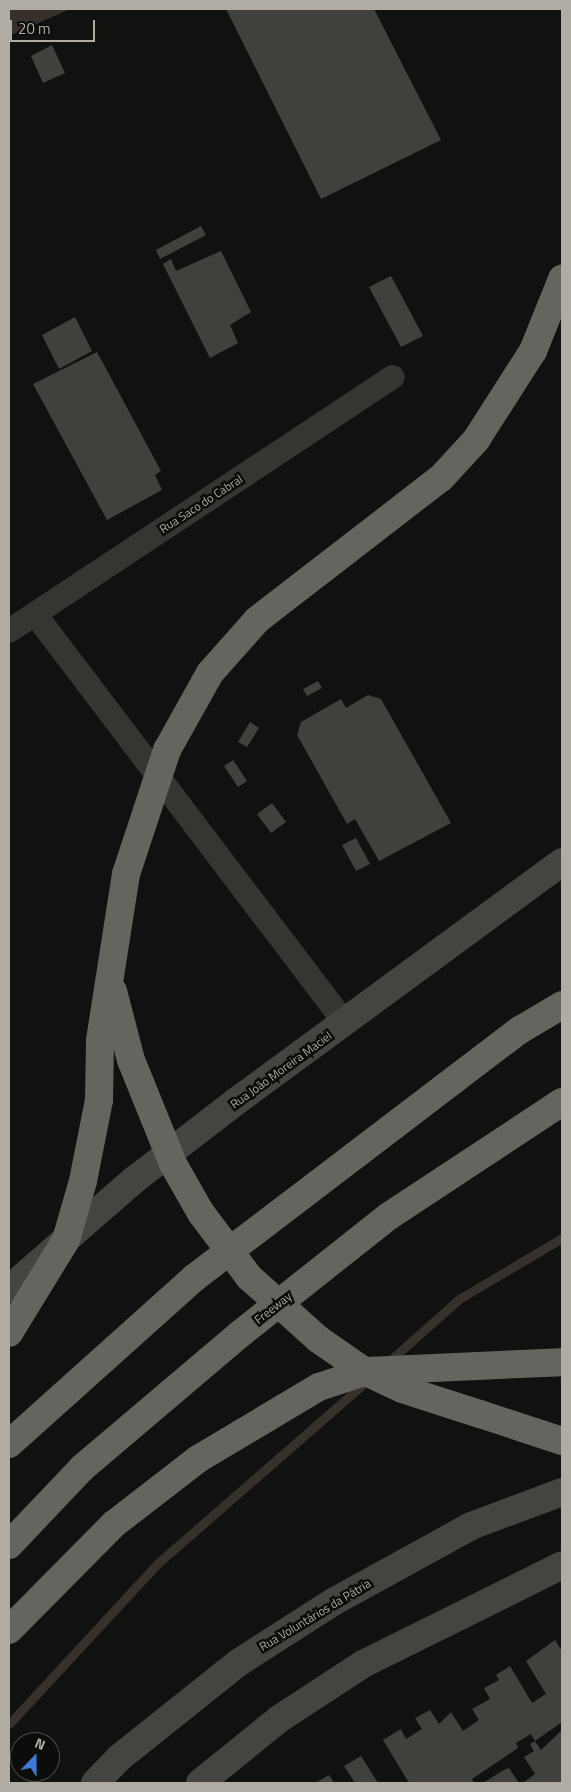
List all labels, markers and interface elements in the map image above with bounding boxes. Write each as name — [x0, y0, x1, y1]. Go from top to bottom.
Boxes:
scale bar — [12, 10, 98, 42]
text: 20 m — [18, 17, 51, 40]
street label: Rua Saco do Cabral — [157, 472, 245, 536]
street label: Rua João Moreira Maciel — [228, 1028, 334, 1112]
street label: Freeway — [252, 1289, 294, 1327]
street label: Rua Voluntários da Pátria — [257, 1576, 373, 1654]
north arrow — [10, 1732, 60, 1782]
text: N — [32, 1732, 49, 1755]

